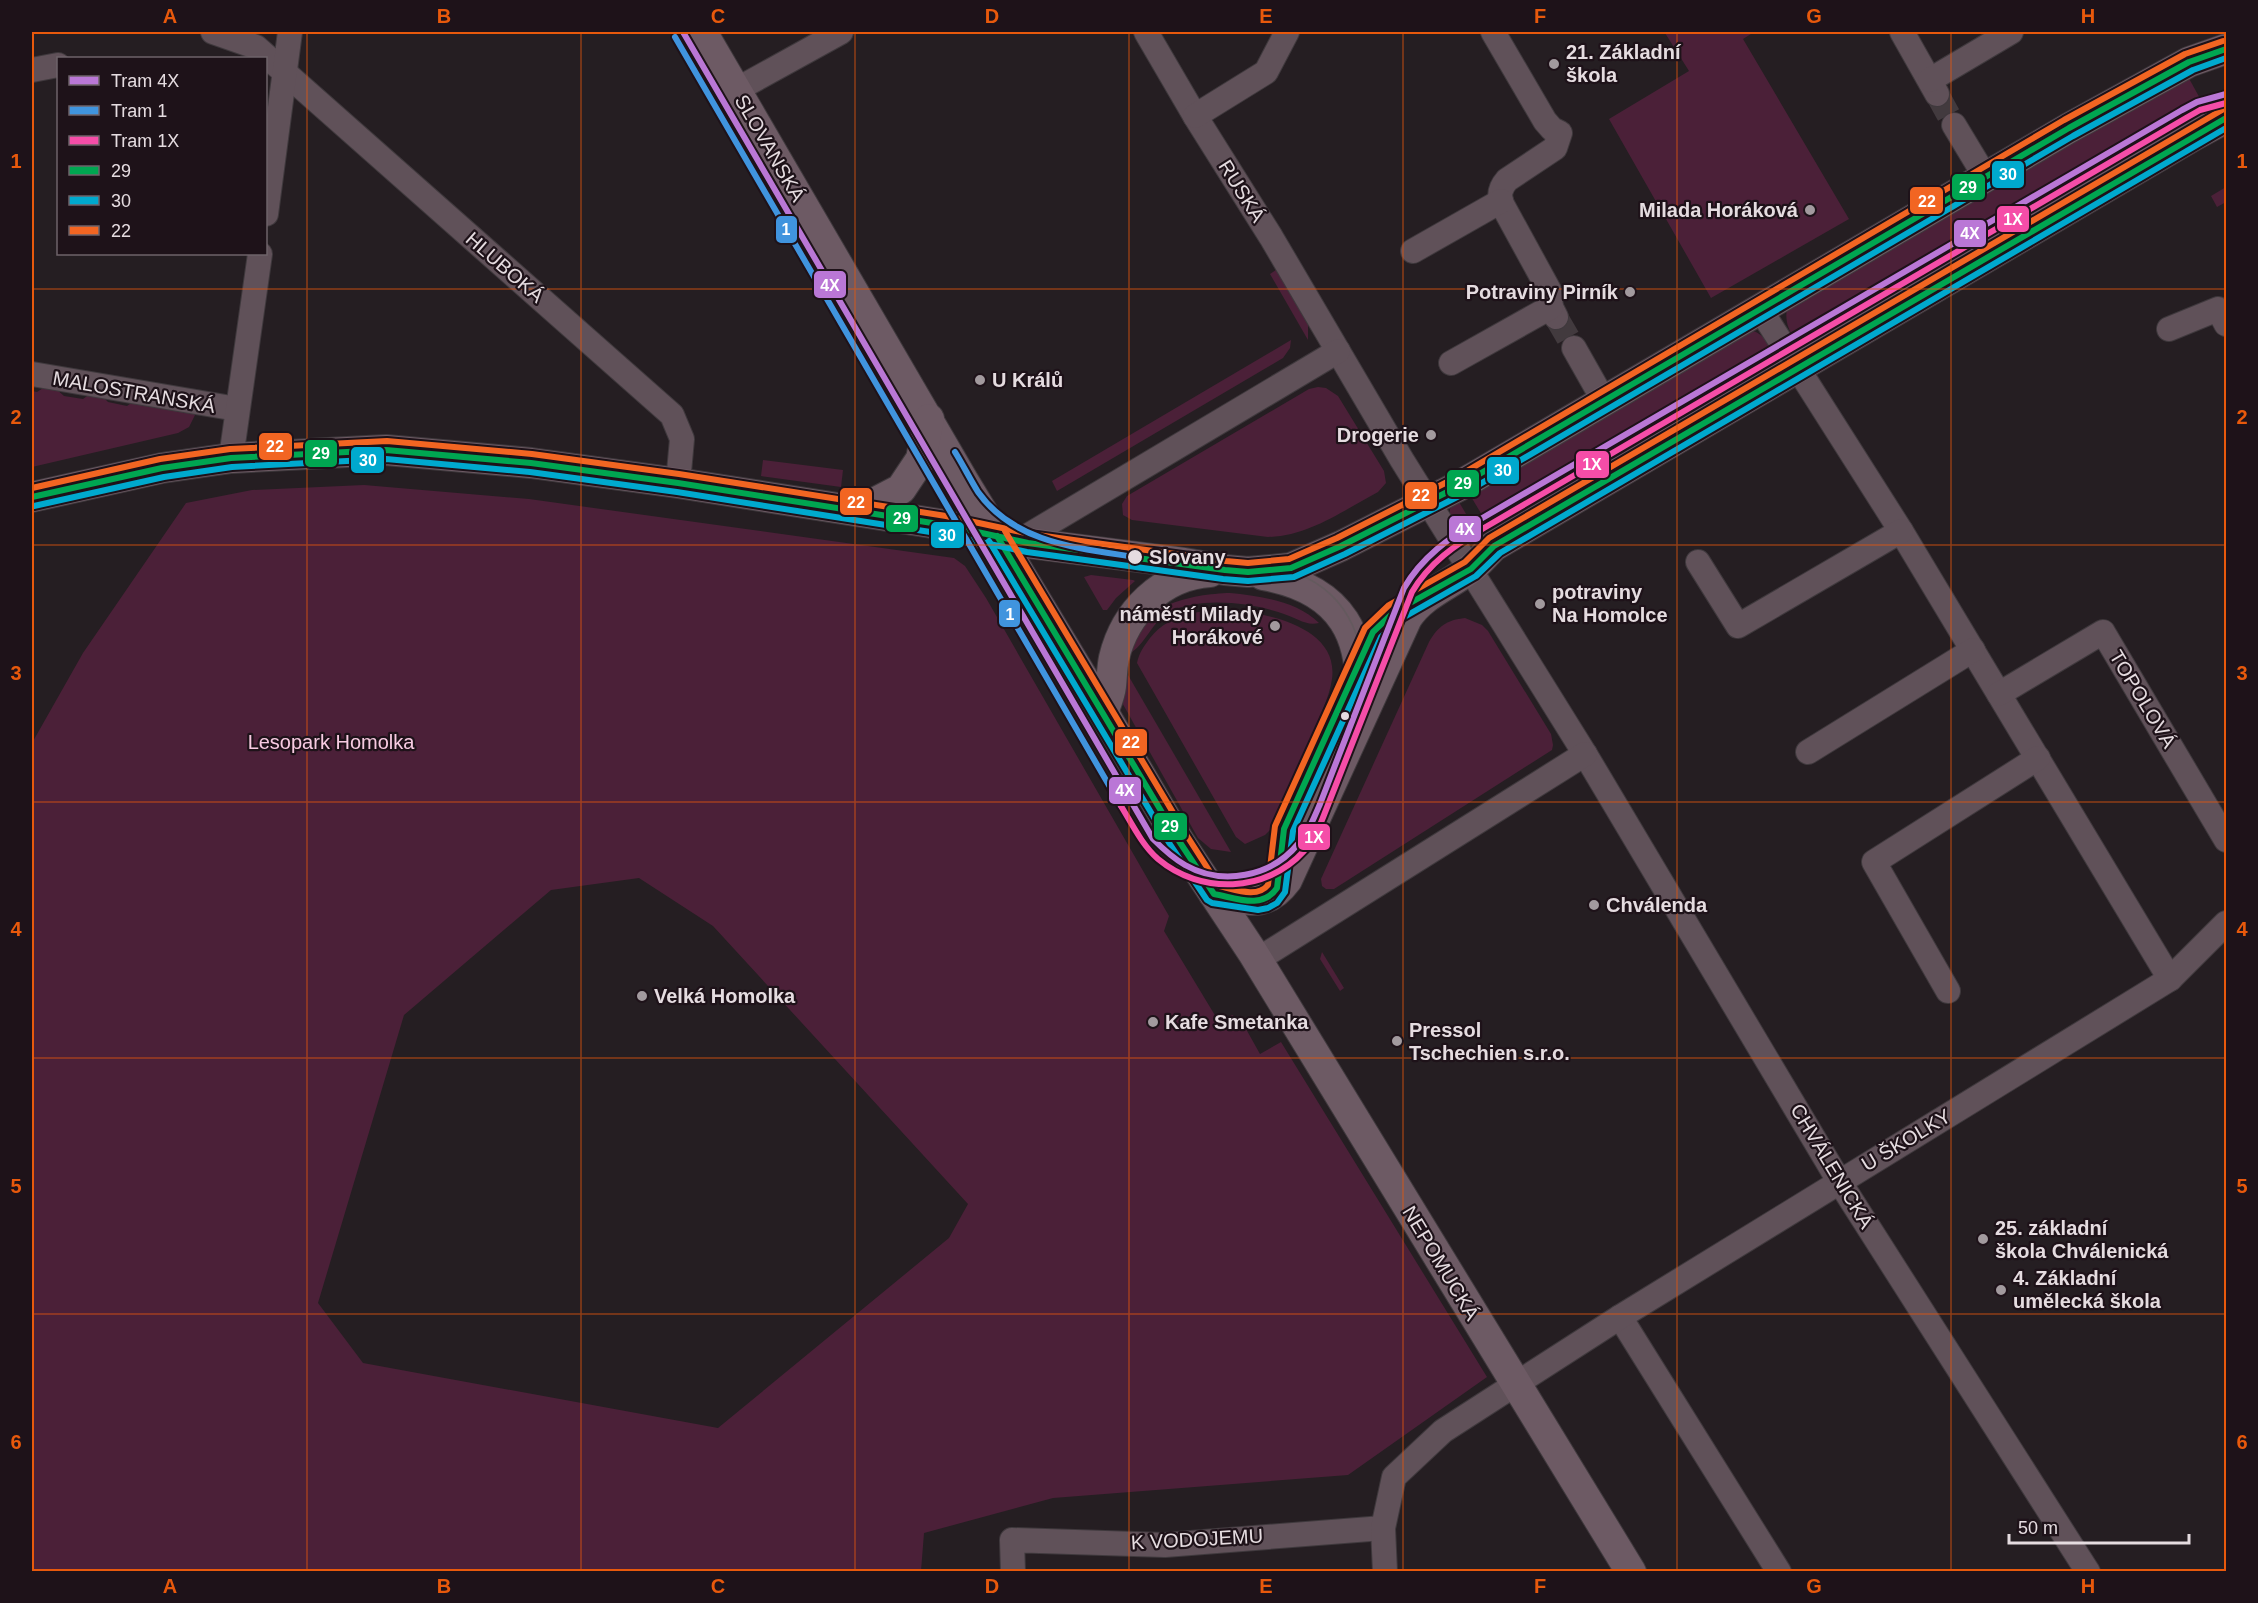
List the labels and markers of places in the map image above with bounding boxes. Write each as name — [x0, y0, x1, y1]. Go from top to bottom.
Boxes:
place label: 21. Základní škola — [1566, 41, 1682, 86]
marker: 21. Základní škola — [1547, 57, 1561, 71]
place label: Milada Horáková — [1639, 199, 1799, 221]
marker: Milada Horáková — [1803, 203, 1817, 217]
place label: Potraviny Pirník — [1466, 281, 1619, 303]
marker: Potraviny Pirník — [1623, 285, 1637, 299]
place label: U Králů — [992, 369, 1063, 391]
marker: U Králů — [973, 373, 987, 387]
place label: Drogerie — [1337, 424, 1419, 446]
marker: Drogerie — [1424, 428, 1438, 442]
place label: Slovany — [1149, 546, 1227, 568]
marker: Slovany — [1126, 548, 1144, 566]
place label: potraviny Na Homolce — [1552, 581, 1668, 626]
marker: potraviny Na Homolce — [1533, 597, 1547, 611]
place label: náměstí Milady Horákové — [1120, 603, 1264, 648]
marker: náměstí Milady Horákové — [1268, 619, 1282, 633]
unlabelled marker — [1339, 710, 1351, 722]
place label: Chválenda — [1606, 894, 1708, 916]
marker: Chválenda — [1587, 898, 1601, 912]
place label: Velká Homolka — [654, 985, 796, 1007]
marker: Velká Homolka — [635, 989, 649, 1003]
place label: Kafe Smetanka — [1165, 1011, 1309, 1033]
marker: Kafe Smetanka — [1146, 1015, 1160, 1029]
place label: Pressol Tschechien s.r.o. — [1409, 1019, 1570, 1064]
marker: Pressol Tschechien s.r.o. — [1390, 1034, 1404, 1048]
place label: 25. základní škola Chválenická — [1995, 1217, 2169, 1262]
marker: 25. základní škola Chválenická — [1976, 1232, 1990, 1246]
place label: 4. Základní umělecká škola — [2013, 1267, 2162, 1312]
marker: 4. Základní umělecká škola — [1994, 1283, 2008, 1297]

